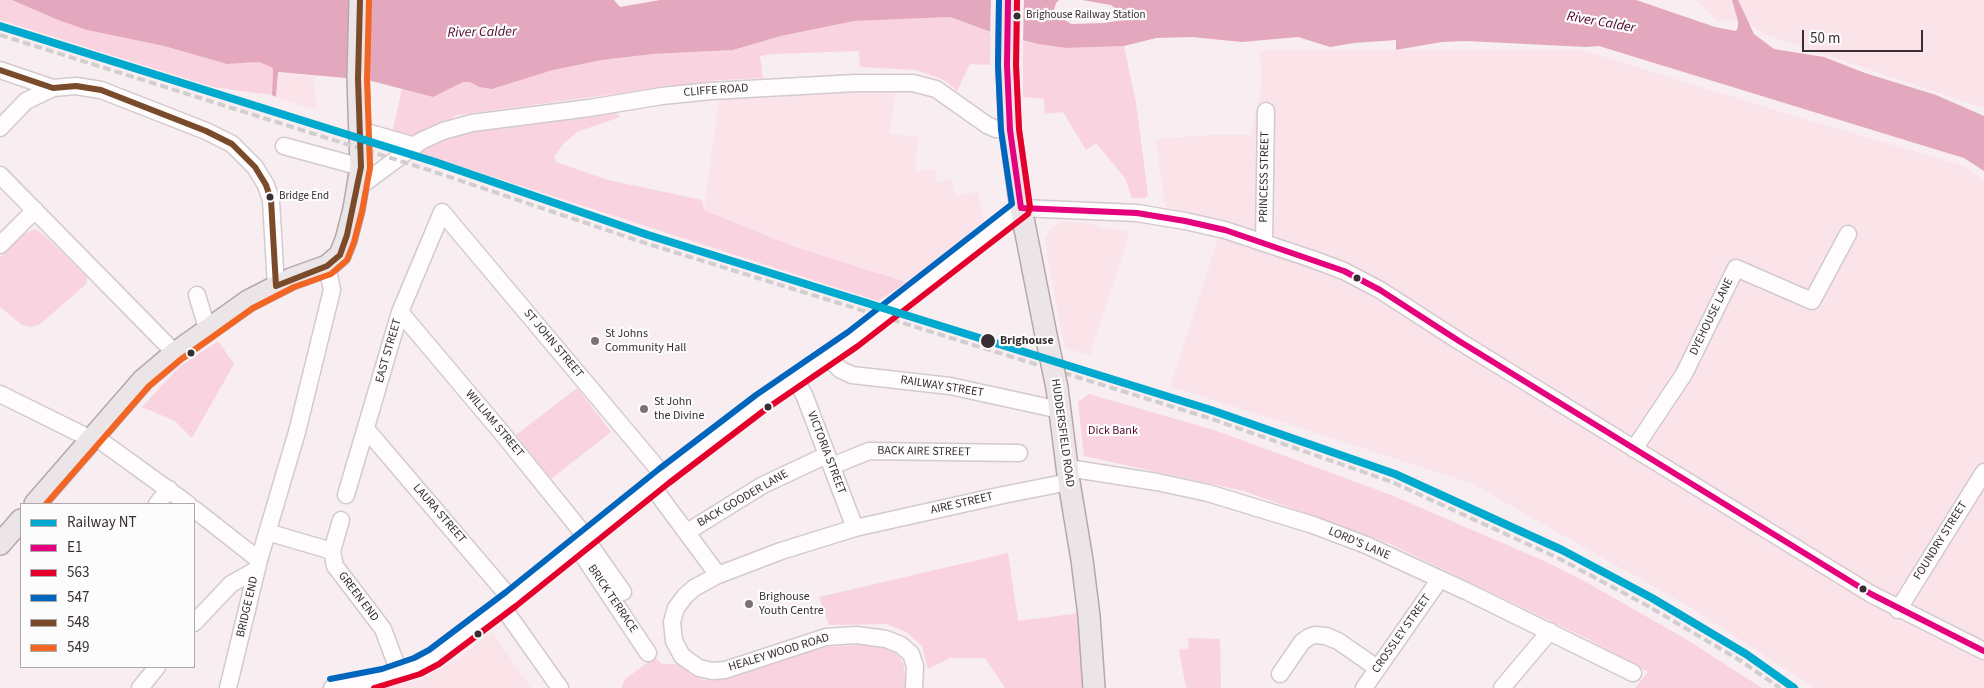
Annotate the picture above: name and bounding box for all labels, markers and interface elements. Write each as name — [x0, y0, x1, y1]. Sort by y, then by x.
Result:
place label: Brighouse Railway Station — [1026, 9, 1146, 23]
water label: River Calder — [1565, 9, 1637, 37]
marker: Brighouse Railway Station — [1012, 11, 1022, 21]
scale bar — [1804, 20, 1925, 52]
water label: River Calder — [447, 24, 517, 42]
text: 50 m — [1810, 28, 1840, 49]
street label: CLIFFE ROAD — [683, 82, 749, 100]
street label: PRINCESS STREET — [1257, 131, 1273, 223]
place label: Bridge End — [279, 190, 329, 204]
marker: Bridge End — [265, 192, 275, 202]
unlabelled marker — [1352, 273, 1362, 283]
street label: DYEHOUSE LANE — [1687, 276, 1737, 358]
street label: ST JOHN STREET — [520, 307, 586, 381]
street label: EAST STREET — [373, 317, 405, 385]
place label: St Johns Community Hall — [605, 327, 686, 355]
marker: Brighouse — [979, 332, 997, 350]
place label: Brighouse — [1000, 334, 1054, 348]
marker: St Johns Community Hall — [589, 335, 601, 347]
unlabelled marker — [186, 348, 196, 358]
street label: RAILWAY STREET — [899, 373, 985, 401]
street label: HUDDERSFIELD ROAD — [1047, 378, 1077, 488]
street label: WILLIAM STREET — [462, 387, 526, 461]
place label: St John the Divine — [654, 395, 704, 423]
unlabelled marker — [763, 402, 773, 412]
marker: St John the Divine — [638, 403, 650, 415]
street label: VICTORIA STREET — [804, 410, 848, 496]
park label: Dick Bank — [1088, 424, 1138, 438]
street label: BACK AIRE STREET — [877, 444, 971, 460]
street label: BACK GOODER LANE — [695, 467, 791, 531]
street label: LAURA STREET — [409, 481, 469, 547]
street label: AIRE STREET — [929, 490, 995, 518]
street label: FOUNDRY STREET — [1911, 499, 1971, 583]
legend — [20, 503, 195, 668]
text: Railway NT — [67, 512, 137, 533]
street label: LORD'S LANE — [1326, 525, 1392, 563]
text: E1 — [67, 537, 82, 558]
text: 563 — [67, 562, 89, 583]
street label: BRICK TERRACE — [584, 562, 640, 636]
street label: GREEN END — [335, 569, 381, 625]
street label: BRIDGE END — [234, 575, 262, 639]
unlabelled marker — [1858, 584, 1868, 594]
text: 547 — [67, 587, 89, 608]
place label: Brighouse Youth Centre — [759, 590, 824, 618]
street label: CROSSLEY STREET — [1369, 592, 1435, 676]
marker: Brighouse Youth Centre — [743, 598, 755, 610]
text: 548 — [67, 612, 89, 633]
unlabelled marker — [473, 629, 483, 639]
street label: HEALEY WOOD ROAD — [727, 631, 831, 675]
text: 549 — [67, 637, 89, 658]

